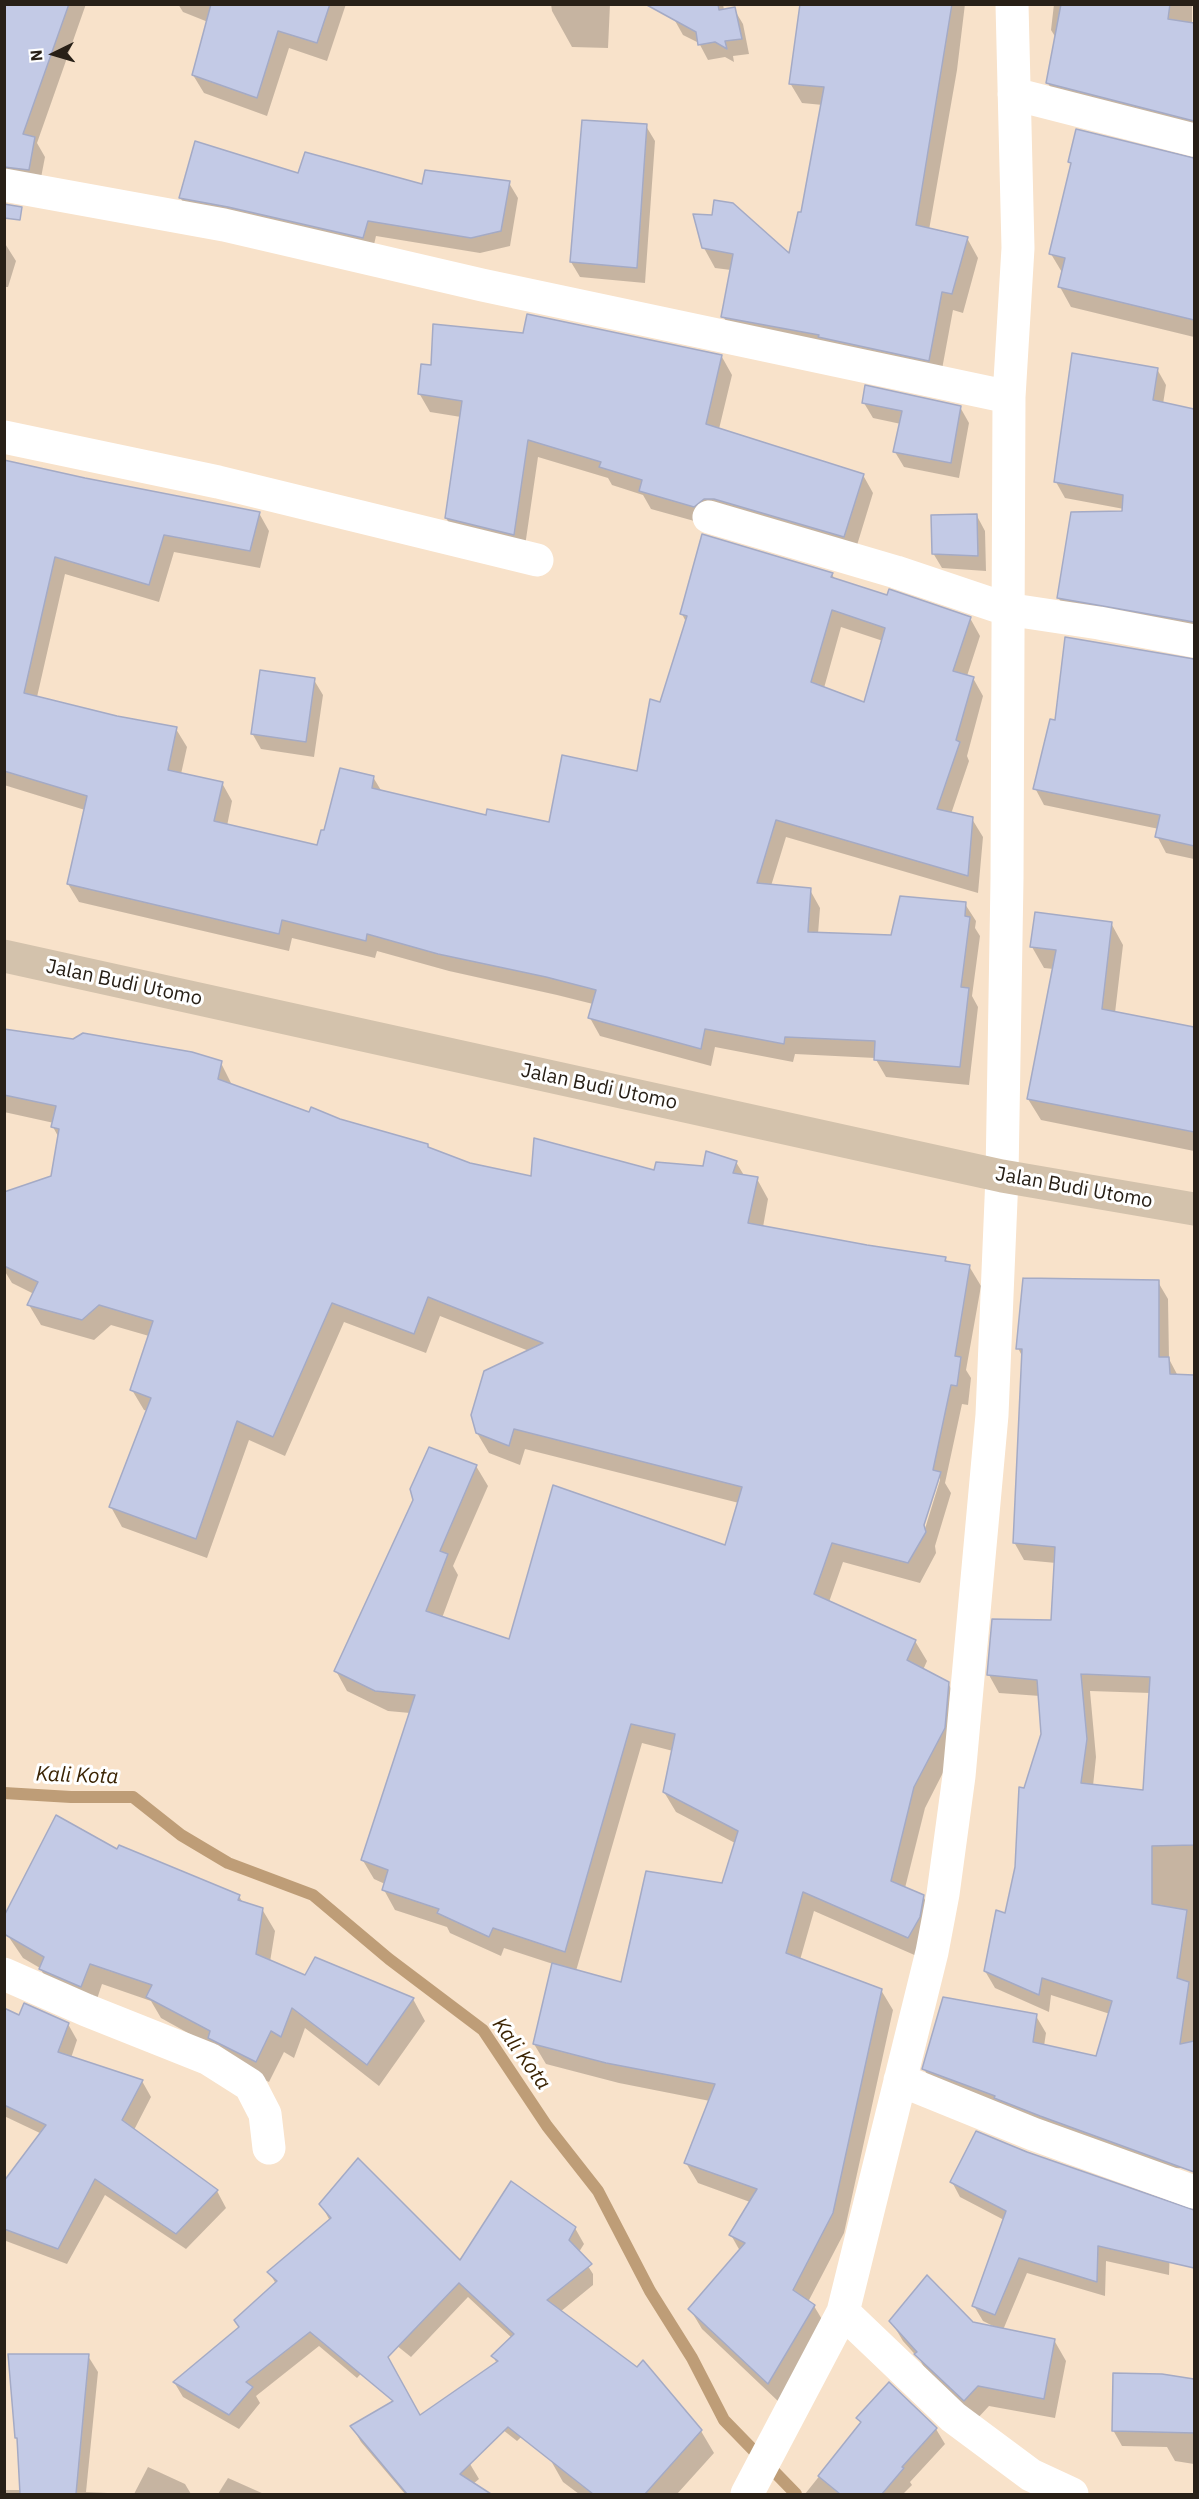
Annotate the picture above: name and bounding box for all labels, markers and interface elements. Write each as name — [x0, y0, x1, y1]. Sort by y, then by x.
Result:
north arrow — [24, 24, 84, 84]
text: N — [26, 49, 47, 62]
street label: Jalan Budi Utomo — [44, 955, 204, 1011]
street label: Jalan Budi Utomo — [519, 1059, 679, 1115]
street label: Jalan Budi Utomo — [994, 1162, 1154, 1214]
water label: Kali Kota — [35, 1762, 119, 1790]
water label: Kali Kota — [486, 2013, 556, 2095]

